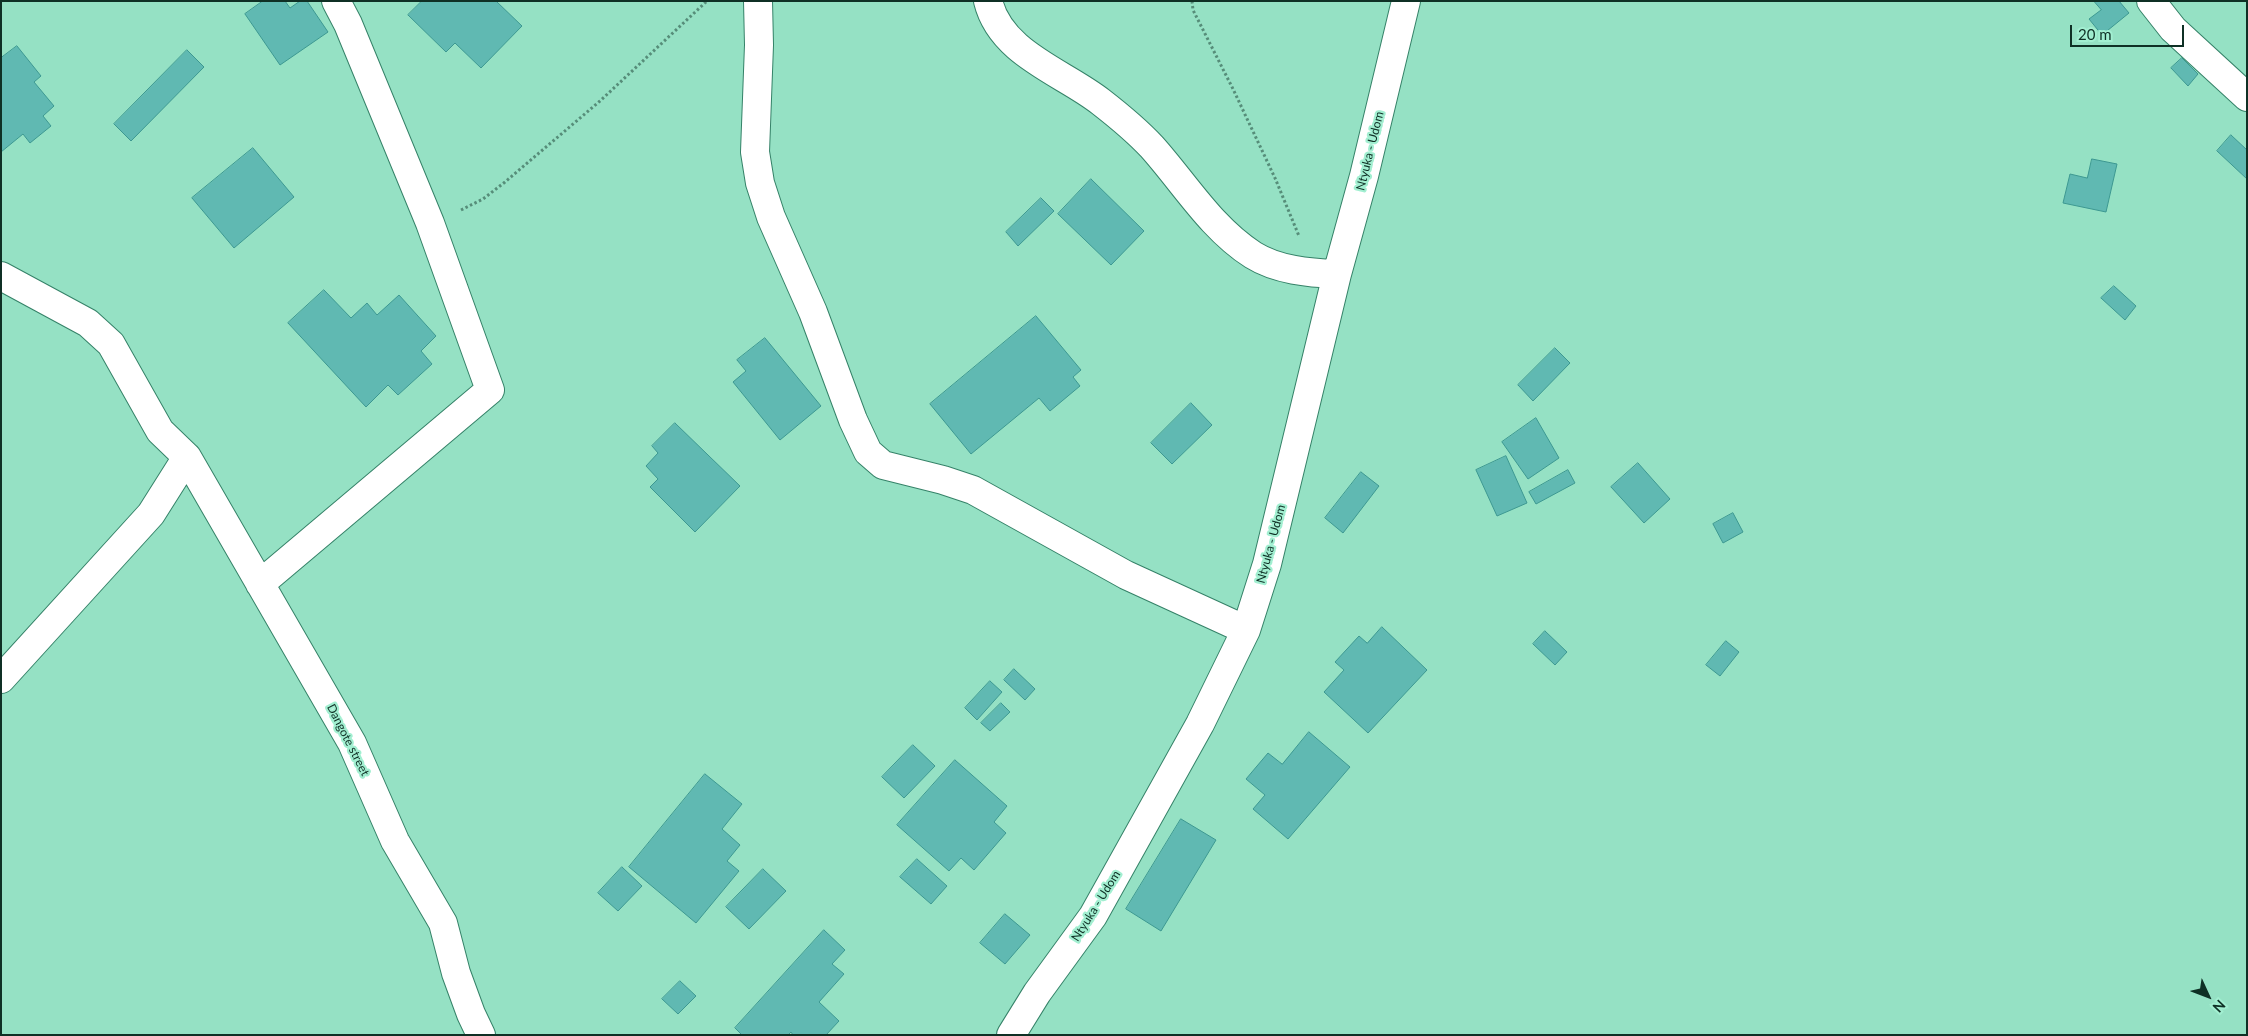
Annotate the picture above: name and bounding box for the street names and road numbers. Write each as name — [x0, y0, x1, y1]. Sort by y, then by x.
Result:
street label: Ntyuka - Udom — [1353, 110, 1387, 192]
street label: Ntyuka - Udom — [1254, 503, 1288, 585]
street label: Dangote street — [324, 702, 372, 778]
street label: Ntyuka - Udom — [1068, 868, 1124, 944]

